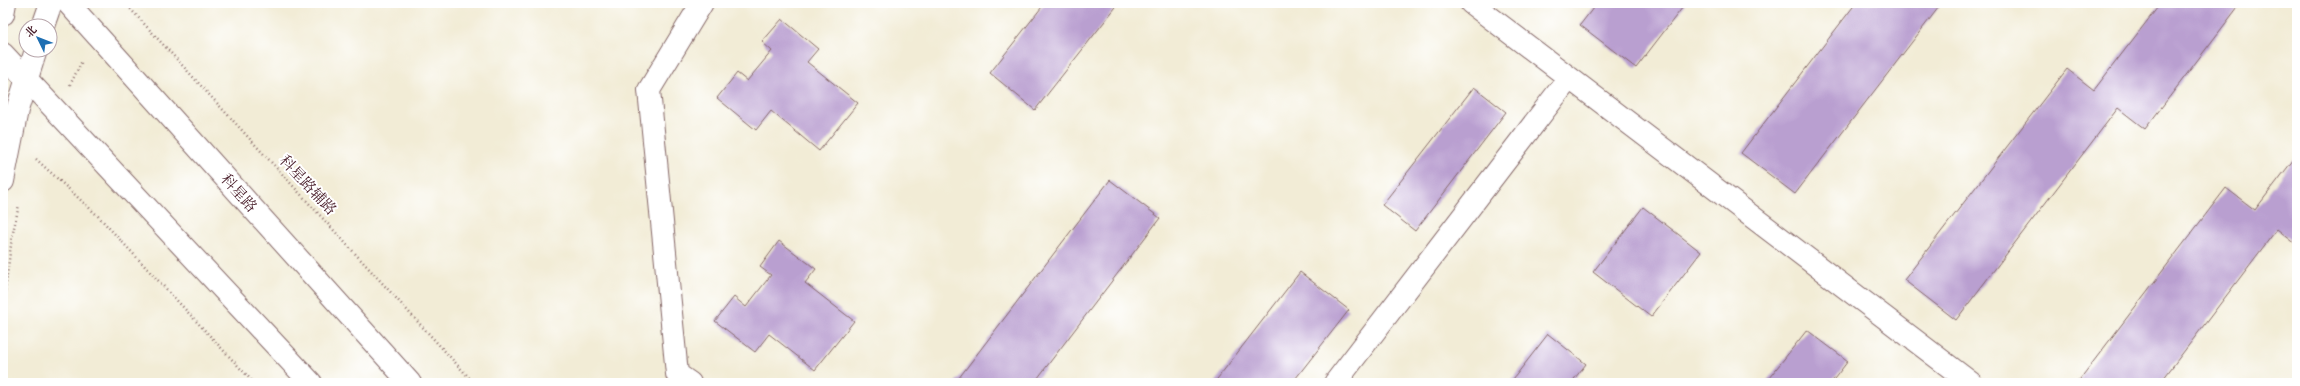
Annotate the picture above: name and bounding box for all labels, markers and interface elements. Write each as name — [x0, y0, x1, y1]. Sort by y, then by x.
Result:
north arrow — [18, 18, 58, 58]
text: 北 — [23, 23, 40, 40]
street label: 科星路辅路 — [276, 151, 340, 219]
street label: 科星路 — [217, 170, 261, 216]

